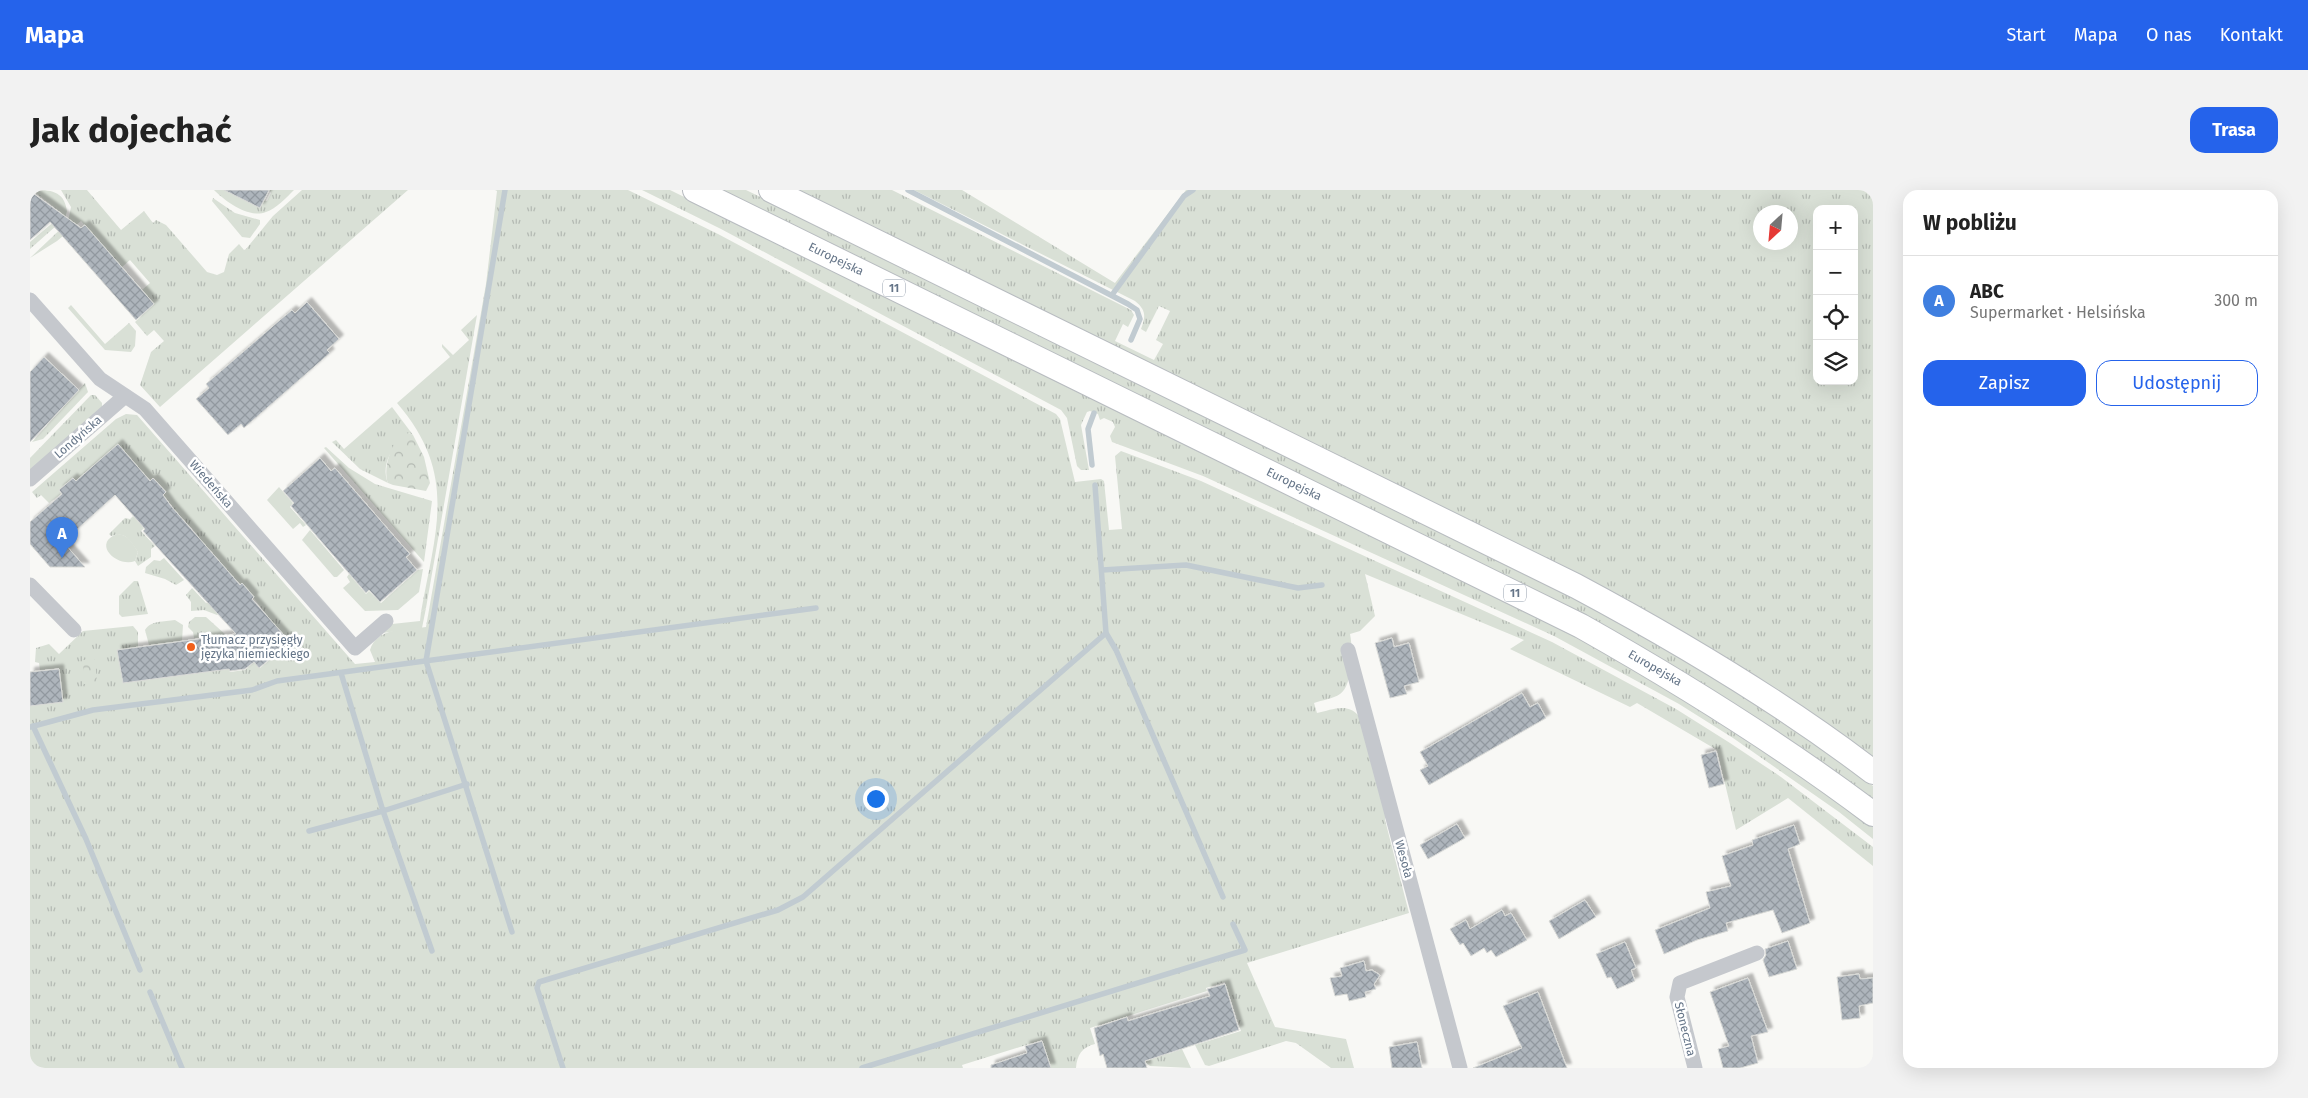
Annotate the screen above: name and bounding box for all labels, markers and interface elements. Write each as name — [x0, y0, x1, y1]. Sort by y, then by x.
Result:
text: Mapa — [25, 21, 84, 49]
text: Start — [2006, 24, 2046, 46]
text: Mapa — [2074, 24, 2118, 46]
text: O nas — [2146, 24, 2192, 46]
text: Kontakt — [2220, 24, 2283, 46]
button: Trasa — [2190, 107, 2278, 153]
text: Jak dojechać — [30, 109, 231, 151]
north arrow — [1753, 205, 1798, 250]
map controls — [1813, 205, 1858, 385]
button: + — [1813, 205, 1858, 250]
text: W pobliżu — [1923, 210, 2017, 236]
street label: Europejska — [806, 240, 866, 278]
button: − — [1813, 250, 1858, 295]
road number: 11 — [883, 280, 905, 296]
text: ABC — [1970, 280, 2004, 303]
text: A — [1934, 291, 1944, 310]
text: 300 m — [2214, 291, 2258, 310]
button: locate — [1813, 295, 1858, 340]
text: Supermarket · Helsińska — [1970, 303, 2146, 322]
button: layers — [1813, 340, 1858, 385]
button: Zapisz — [1923, 360, 2086, 406]
button: Udostępnij — [2096, 360, 2258, 406]
street label: Londyńska — [52, 413, 104, 461]
street label: Wiedeńska — [186, 457, 236, 511]
street label: Europejska — [1264, 465, 1324, 503]
pin: A — [46, 517, 78, 558]
road number: 11 — [1504, 584, 1526, 602]
place label: Tłumacz przysięgły języka niemieckiego — [200, 633, 310, 661]
marker: Tłumacz przysięgły języka niemieckiego — [185, 641, 197, 653]
street label: Europejska — [1626, 647, 1684, 689]
your location — [863, 786, 889, 812]
street label: Wesoła — [1392, 838, 1416, 880]
street label: Słoneczna — [1672, 1000, 1698, 1058]

